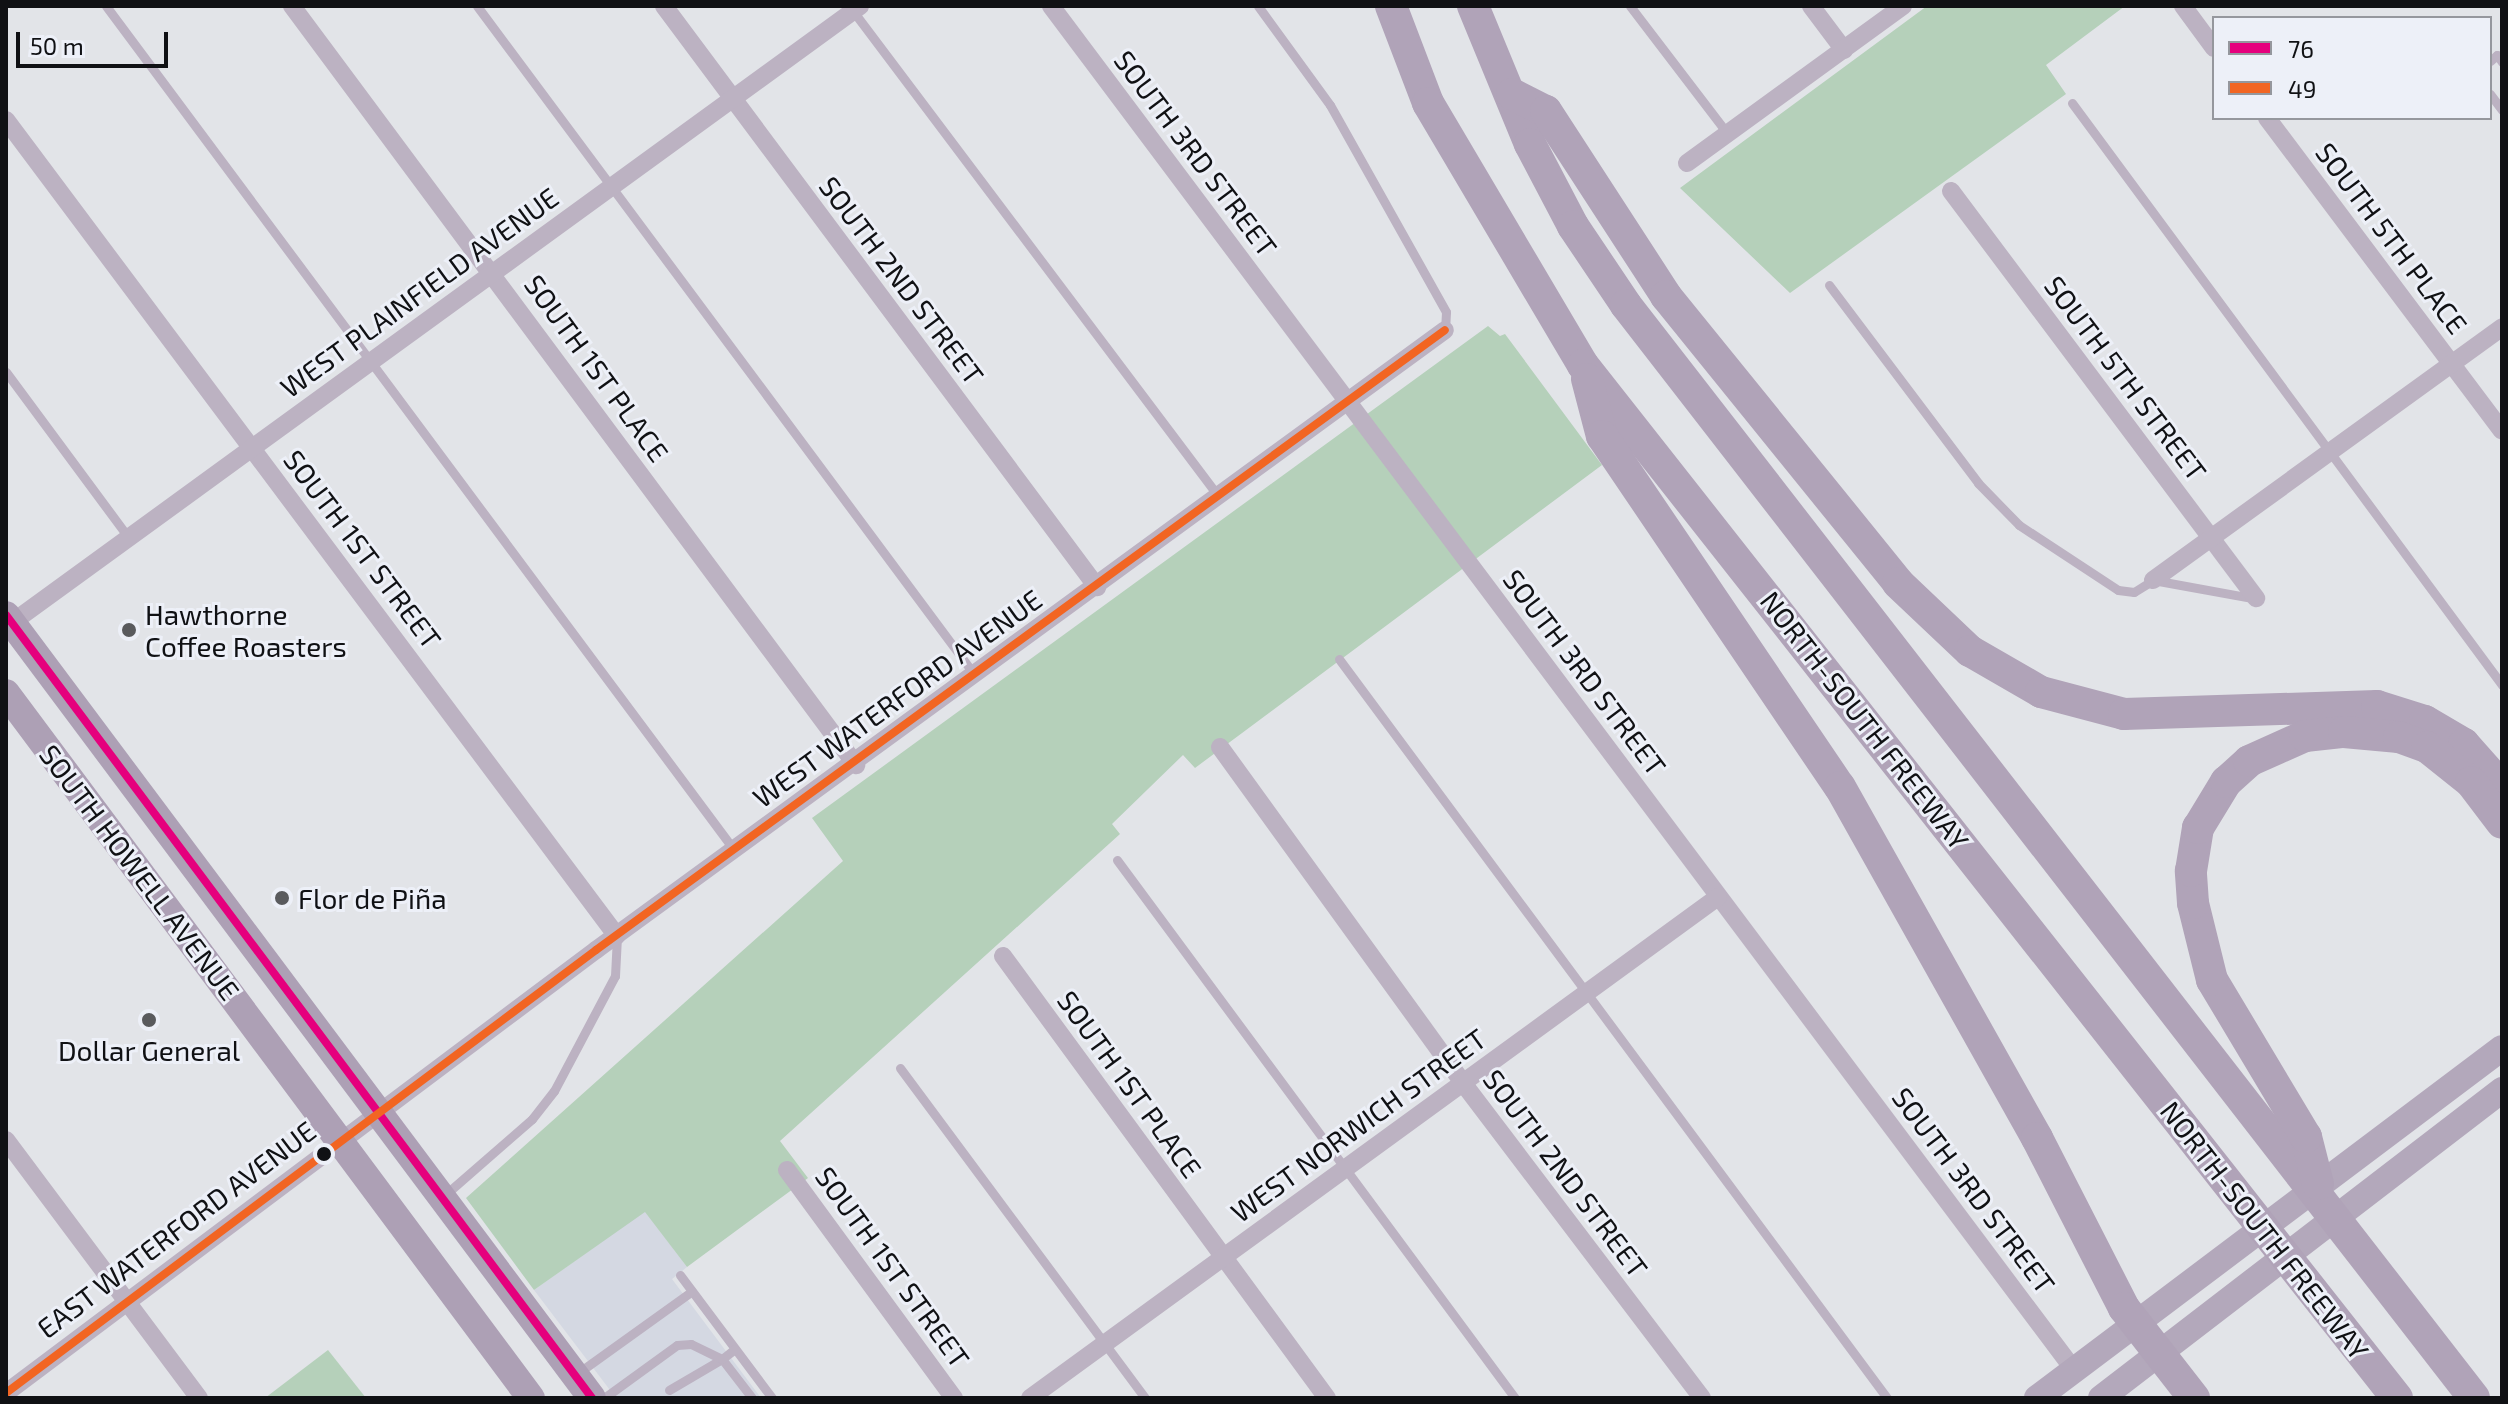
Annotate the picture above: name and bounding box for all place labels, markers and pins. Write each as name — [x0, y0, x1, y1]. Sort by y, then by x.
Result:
place label: Hawthorne Coffee Roasters — [145, 597, 347, 663]
marker: Hawthorne Coffee Roasters — [120, 621, 138, 639]
place label: Flor de Piña — [298, 881, 447, 915]
marker: Flor de Piña — [273, 889, 291, 907]
marker: Dollar General — [140, 1011, 158, 1029]
place label: Dollar General — [58, 1033, 240, 1067]
unlabelled marker — [316, 1146, 332, 1162]

